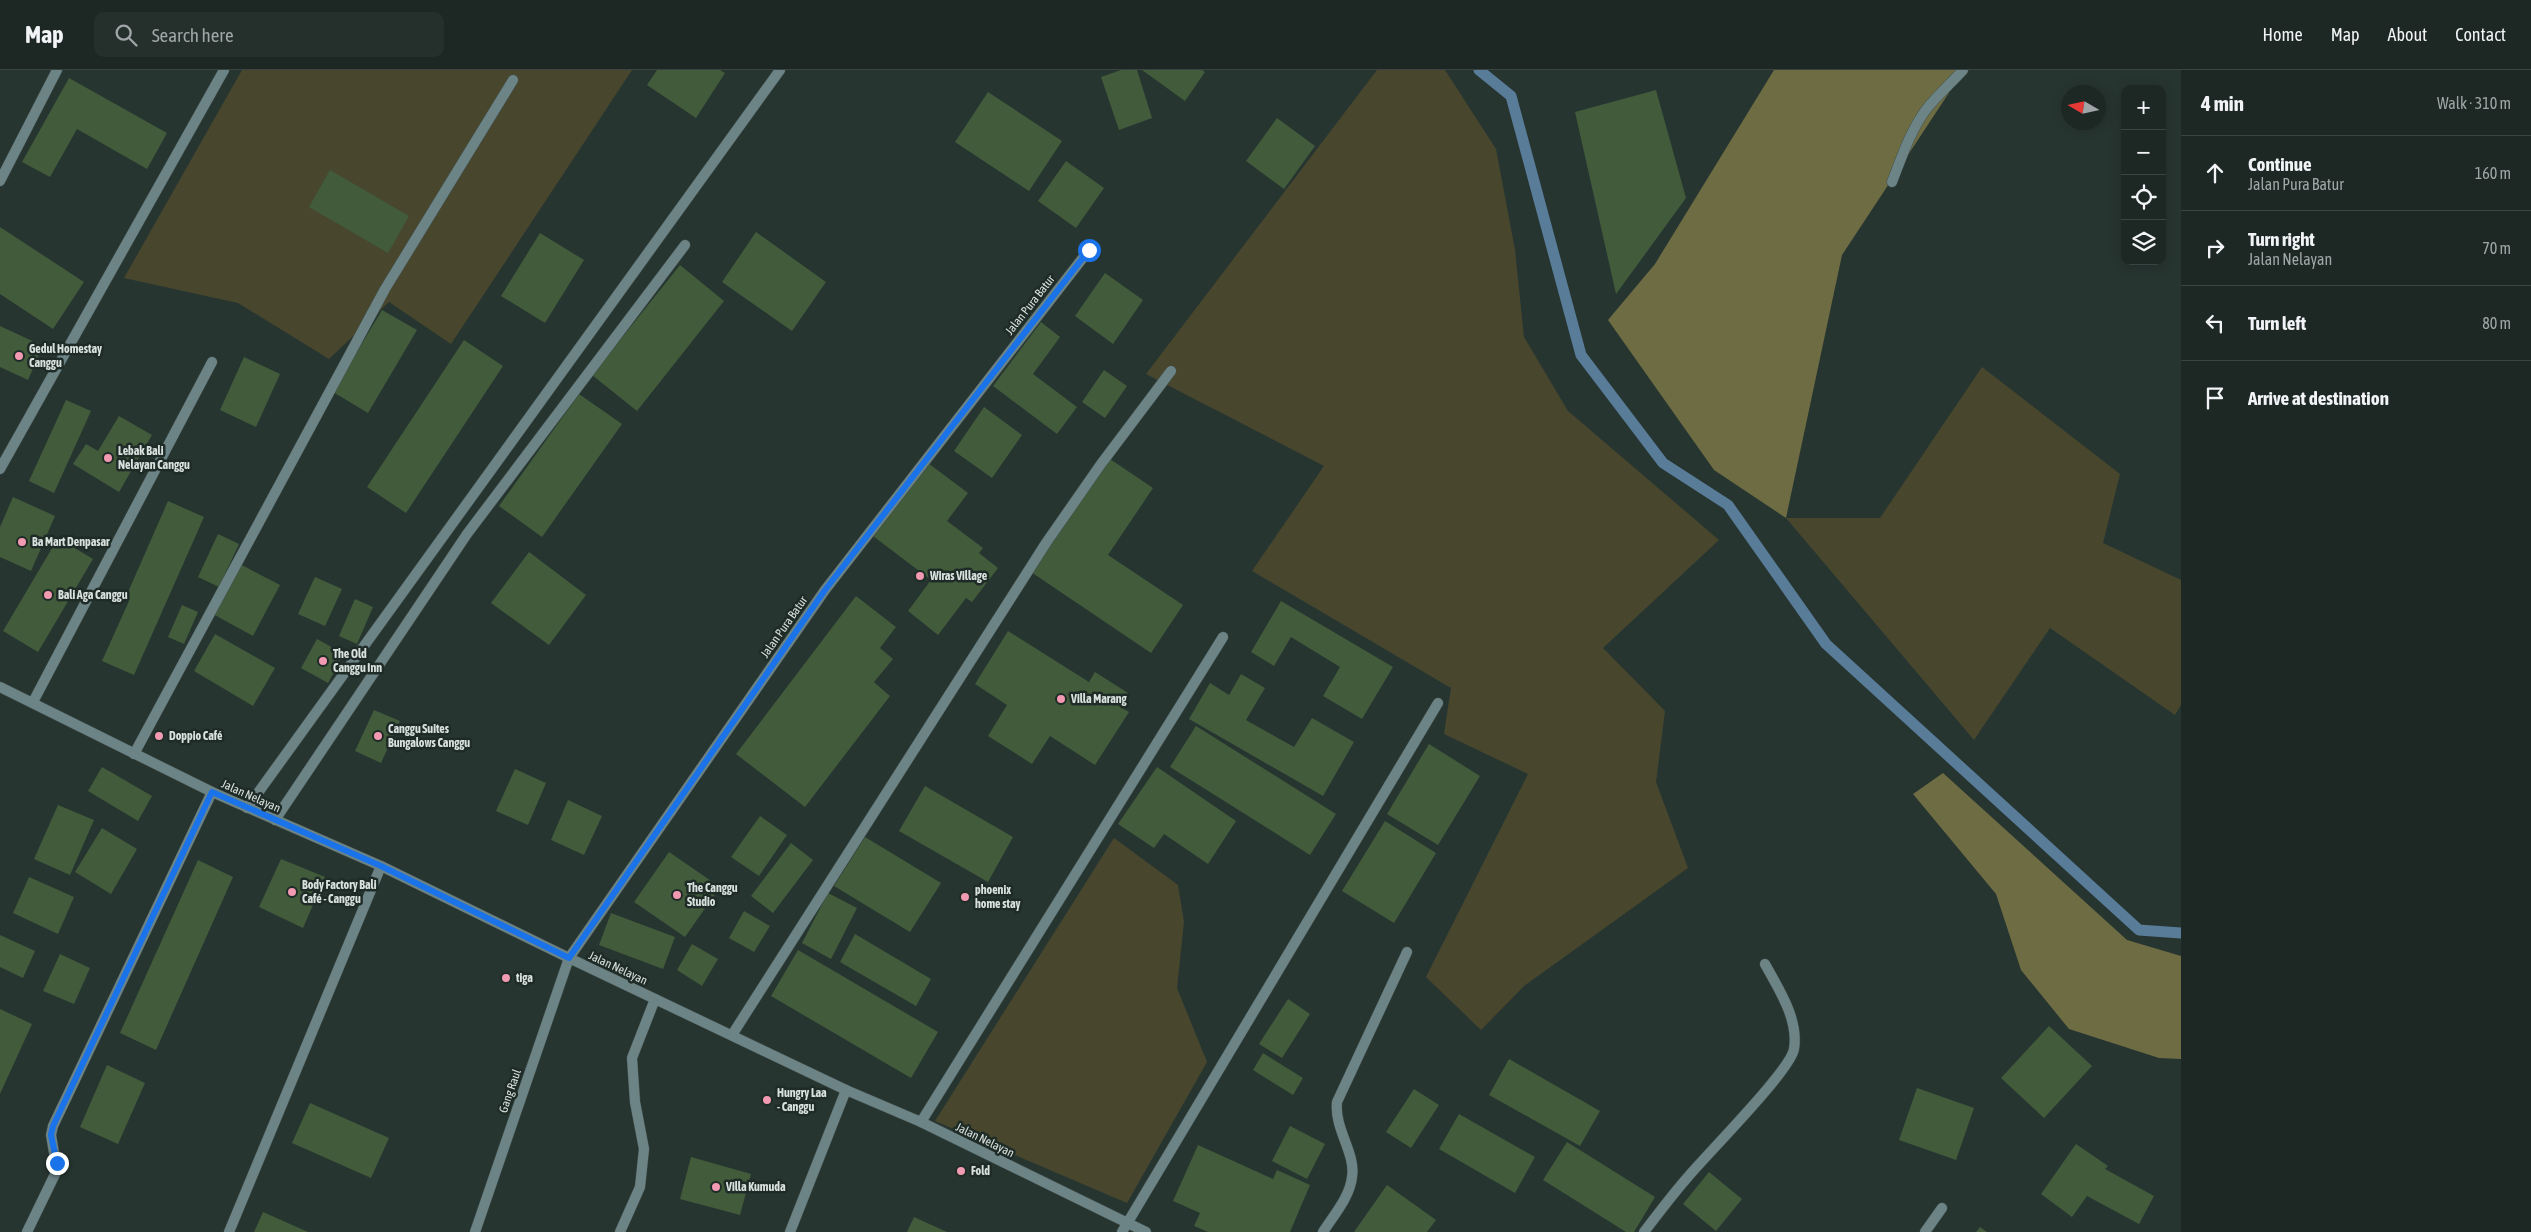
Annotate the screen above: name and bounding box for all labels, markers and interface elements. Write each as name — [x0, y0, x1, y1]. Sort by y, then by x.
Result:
search box — [94, 12, 444, 57]
text: Map — [25, 21, 64, 48]
icon: search — [112, 21, 140, 49]
text: Search here — [152, 24, 234, 46]
text: Home — [2263, 24, 2303, 45]
text: Map — [2331, 24, 2360, 45]
text: About — [2388, 24, 2427, 45]
text: Contact — [2455, 24, 2506, 45]
north arrow — [2061, 85, 2106, 130]
map controls — [2121, 85, 2166, 265]
button: + — [2121, 85, 2166, 130]
text: 4 min — [2201, 91, 2244, 115]
text: Walk · 310 m — [2437, 94, 2511, 112]
button: − — [2121, 130, 2166, 175]
text: Continue — [2248, 153, 2312, 175]
icon: ahead — [2201, 159, 2229, 187]
text: 160 m — [2475, 164, 2511, 182]
button: locate — [2121, 175, 2166, 220]
text: Jalan Pura Batur — [2248, 175, 2344, 193]
button: layers — [2121, 220, 2166, 265]
text: Turn right — [2248, 228, 2315, 250]
icon: right — [2201, 234, 2229, 262]
route start — [1078, 239, 1101, 262]
text: 70 m — [2482, 239, 2511, 257]
text: Jalan Nelayan — [2248, 250, 2332, 268]
street label: Jalan Pura Batur — [1002, 272, 1058, 338]
icon: left — [2201, 309, 2229, 337]
text: Turn left — [2248, 312, 2306, 334]
text: 80 m — [2482, 314, 2511, 332]
place label: Gedul Homestay Canggu — [29, 342, 102, 370]
marker: Gedul Homestay Canggu — [13, 350, 25, 362]
icon: arrive — [2201, 384, 2229, 412]
text: Arrive at destination — [2248, 387, 2389, 409]
place label: Lebak Bali Nelayan Canggu — [118, 444, 190, 472]
marker: Lebak Bali Nelayan Canggu — [102, 452, 114, 464]
place label: Ba Mart Denpasar — [32, 535, 110, 549]
marker: Ba Mart Denpasar — [16, 536, 28, 548]
place label: Wiras Village — [929, 569, 988, 583]
marker: Wiras Village — [914, 570, 926, 582]
place label: Bali Aga Canggu — [58, 588, 128, 602]
marker: Bali Aga Canggu — [42, 589, 54, 601]
street label: Jalan Pura Batur — [758, 593, 811, 660]
place label: The Old Canggu Inn — [333, 647, 382, 675]
marker: The Old Canggu Inn — [317, 655, 329, 667]
place label: Villa Marang — [1070, 692, 1128, 706]
marker: Villa Marang — [1055, 693, 1067, 705]
place label: Canggu Suites Bungalows Canggu — [388, 722, 470, 750]
place label: Doppio Café — [169, 729, 223, 743]
marker: Doppio Café — [153, 730, 165, 742]
marker: Canggu Suites Bungalows Canggu — [372, 730, 384, 742]
street label: Jalan Nelayan — [219, 777, 283, 815]
place label: Body Factory Bali Café - Canggu — [302, 878, 377, 906]
place label: The Canggu Studio — [687, 881, 738, 909]
place label: phoenix home stay — [975, 883, 1020, 911]
marker: Body Factory Bali Café - Canggu — [286, 886, 298, 898]
marker: The Canggu Studio — [671, 889, 683, 901]
marker: phoenix home stay — [959, 891, 971, 903]
street label: Jalan Nelayan — [586, 948, 650, 988]
place label: tiga — [515, 971, 533, 985]
marker: tiga — [500, 972, 512, 984]
street label: Gang Raul — [496, 1067, 524, 1115]
place label: Hungry Laa - Canggu — [777, 1086, 827, 1114]
marker: Hungry Laa - Canggu — [761, 1094, 773, 1106]
street label: Jalan Nelayan — [954, 1120, 1016, 1160]
route end — [46, 1152, 69, 1175]
place label: Fold — [971, 1164, 990, 1178]
marker: Fold — [955, 1165, 967, 1177]
place label: Villa Kumuda — [725, 1180, 786, 1194]
marker: Villa Kumuda — [710, 1181, 722, 1193]

